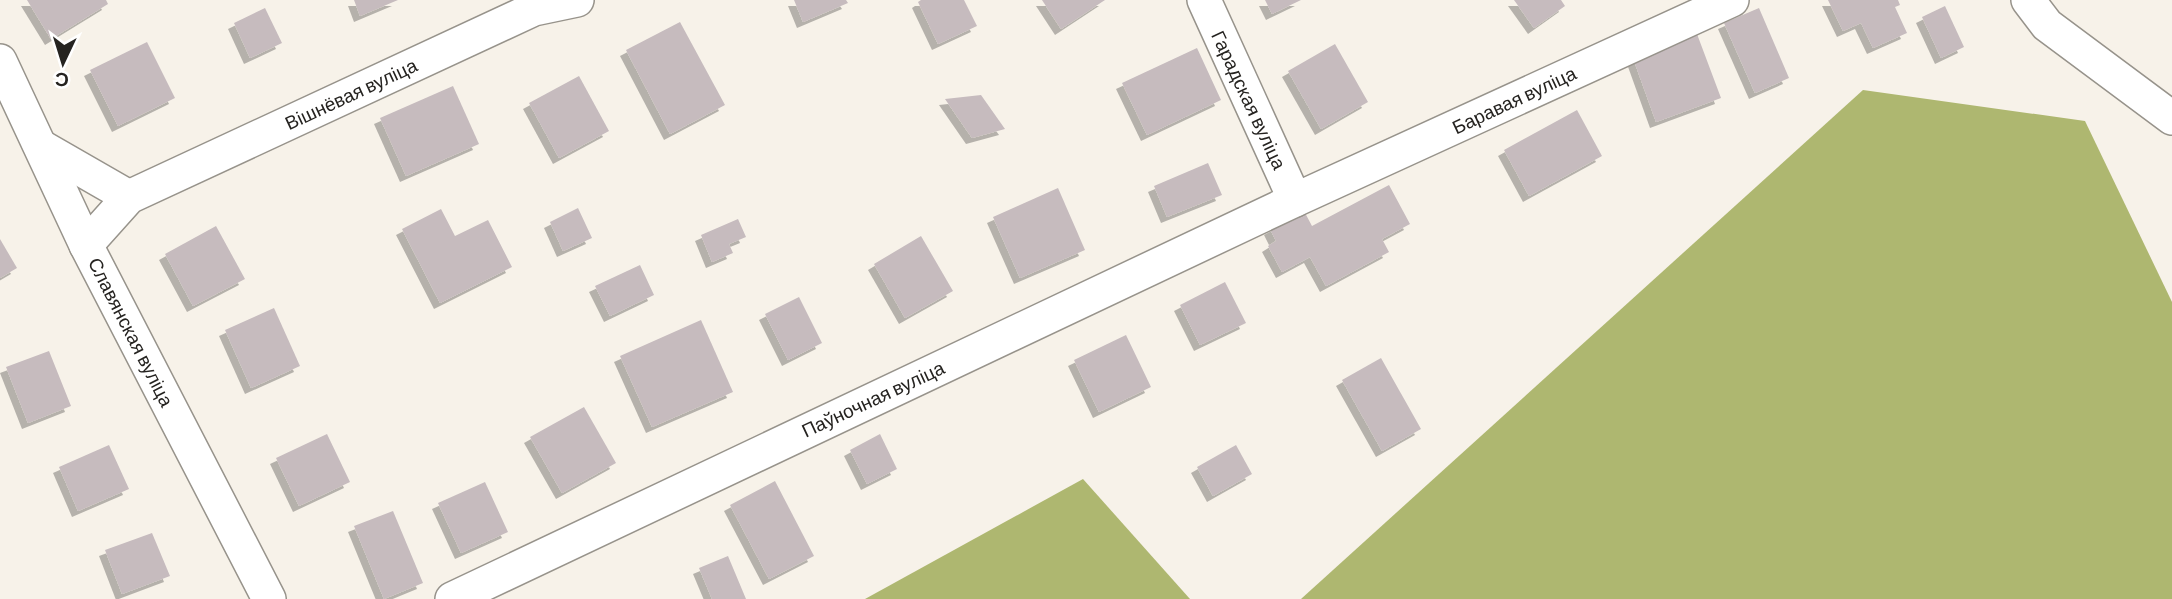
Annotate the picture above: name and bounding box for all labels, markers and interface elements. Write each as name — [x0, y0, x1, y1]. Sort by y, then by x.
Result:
street label: Гарадская вуліца — [1207, 27, 1292, 173]
north arrow — [28, 28, 98, 98]
street label: Вішнёвая вуліца — [281, 53, 421, 134]
street label: Баравая вуліца — [1448, 61, 1580, 138]
text: С — [54, 68, 69, 92]
street label: Славянская вуліца — [84, 253, 179, 411]
street label: Паўночная вуліца — [798, 355, 948, 442]

